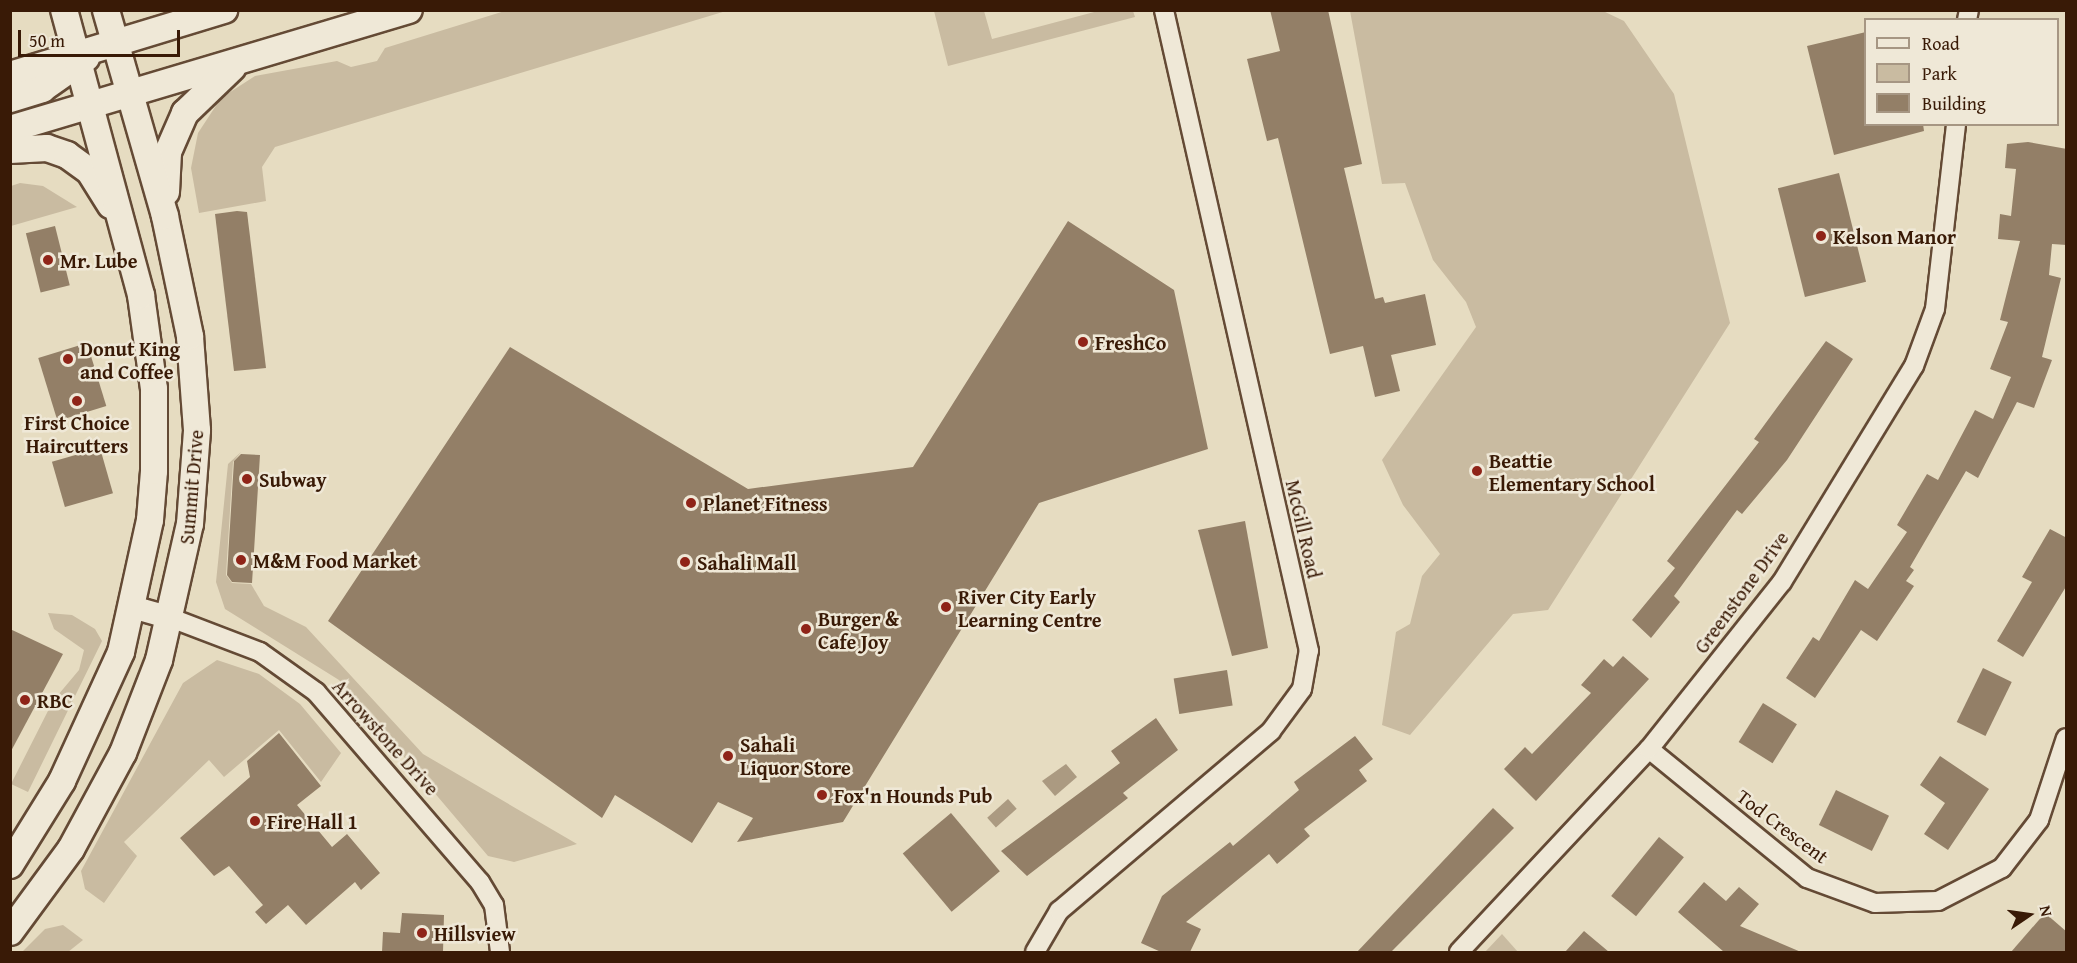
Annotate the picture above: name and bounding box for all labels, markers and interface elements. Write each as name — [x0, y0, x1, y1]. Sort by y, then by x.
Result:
scale bar — [21, 18, 183, 56]
legend — [1864, 18, 2059, 126]
text: 50 m — [29, 27, 65, 54]
text: Road — [1922, 30, 1960, 57]
text: Park — [1922, 60, 1957, 87]
text: Building — [1922, 90, 1986, 117]
place label: Kelson Manor — [1833, 224, 1956, 248]
marker: Kelson Manor — [1814, 229, 1828, 243]
place label: Mr. Lube — [60, 248, 138, 272]
marker: Mr. Lube — [41, 253, 55, 267]
place label: FreshCo — [1095, 330, 1166, 354]
marker: FreshCo — [1076, 335, 1090, 349]
place label: Donut King and Coffee — [80, 336, 180, 383]
marker: Donut King and Coffee — [61, 352, 75, 366]
marker: First Choice Haircutters — [70, 394, 84, 408]
place label: First Choice Haircutters — [24, 410, 130, 457]
street label: Summit Drive — [174, 429, 208, 545]
place label: Beattie Elementary School — [1489, 448, 1655, 495]
marker: Beattie Elementary School — [1470, 464, 1484, 478]
place label: Subway — [259, 467, 327, 491]
marker: Subway — [240, 472, 254, 486]
street label: McGill Road — [1281, 478, 1327, 580]
place label: Planet Fitness — [703, 491, 828, 515]
marker: Planet Fitness — [684, 496, 698, 510]
street label: Greenstone Drive — [1689, 526, 1793, 658]
place label: M&M Food Market — [253, 548, 418, 572]
place label: Sahali Mall — [697, 550, 796, 574]
marker: M&M Food Market — [234, 553, 248, 567]
marker: Sahali Mall — [678, 555, 692, 569]
place label: River City Early Learning Centre — [958, 584, 1102, 631]
marker: River City Early Learning Centre — [939, 600, 953, 614]
place label: Burger & Cafe Joy — [818, 606, 899, 653]
marker: Burger & Cafe Joy — [799, 622, 813, 636]
street label: Arrowstone Drive — [328, 674, 444, 800]
place label: RBC — [37, 688, 73, 712]
marker: RBC — [18, 693, 32, 707]
place label: Sahali Liquor Store — [740, 732, 851, 779]
marker: Sahali Liquor Store — [721, 749, 735, 763]
place label: Fox'n Hounds Pub — [834, 783, 992, 807]
street label: Tod Crescent — [1732, 784, 1834, 868]
marker: Fox'n Hounds Pub — [815, 788, 829, 802]
place label: Fire Hall 1 — [267, 809, 358, 833]
marker: Fire Hall 1 — [248, 814, 262, 828]
north arrow — [1999, 885, 2059, 945]
text: N — [2034, 903, 2059, 919]
place label: Hillsview — [434, 921, 516, 945]
marker: Hillsview — [415, 926, 429, 940]

